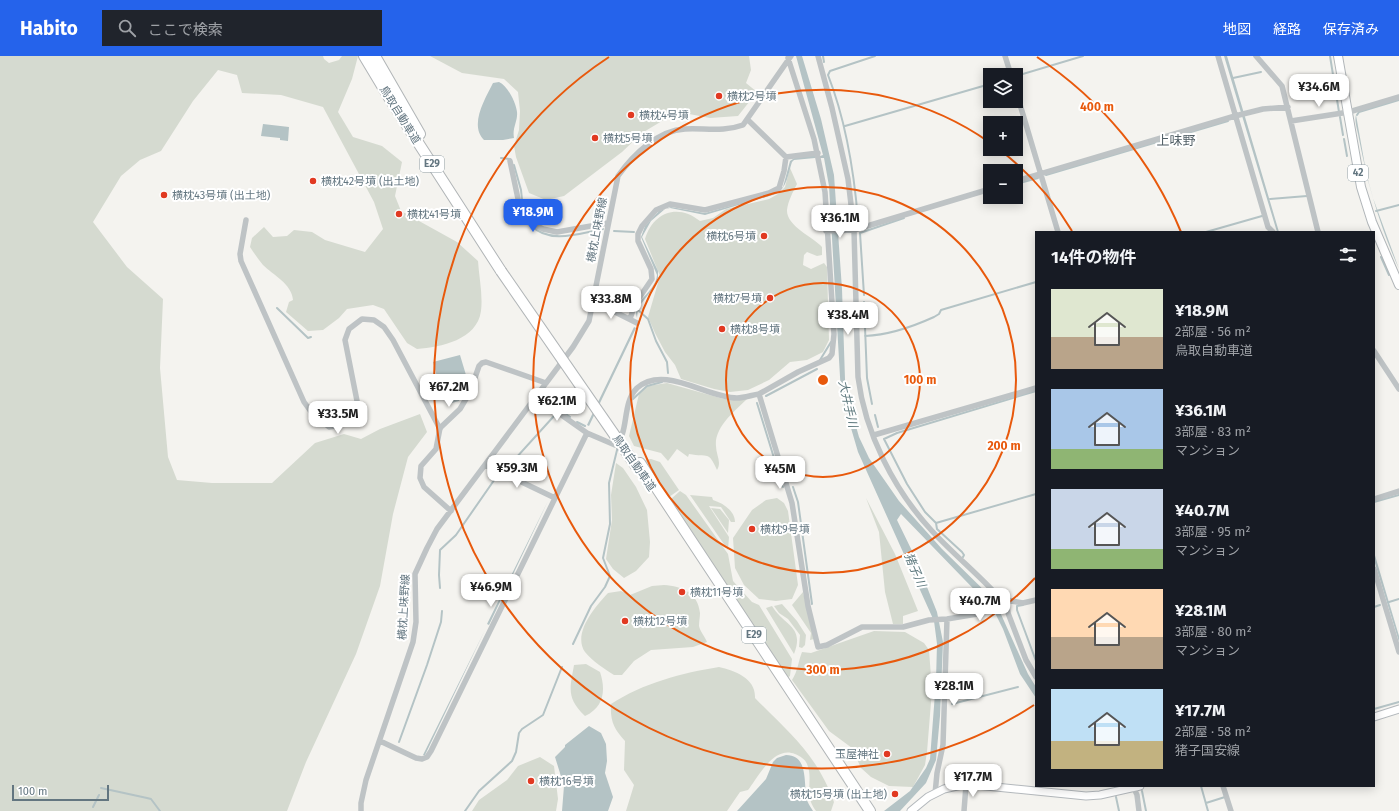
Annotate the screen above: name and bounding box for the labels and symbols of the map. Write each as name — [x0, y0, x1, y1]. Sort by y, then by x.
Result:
pin: ¥34.6M — [1286, 74, 1352, 108]
street label: 鳥取自動車道 — [377, 84, 423, 146]
place label: 横枕2号墳 — [727, 90, 776, 103]
marker: 横枕2号墳 — [714, 91, 724, 101]
text: 400 m — [1080, 100, 1114, 114]
place label: 横枕4号墳 — [639, 109, 689, 122]
marker: 横枕4号墳 — [626, 110, 636, 120]
place label: 横枕5号墳 — [603, 132, 653, 145]
marker: 横枕5号墳 — [590, 133, 600, 143]
district label: 上味野 — [1156, 133, 1196, 148]
road number: E29 — [420, 156, 444, 172]
road number: 42 — [1348, 165, 1368, 181]
place label: 横枕42号墳 (出土地) — [321, 175, 420, 188]
marker: 横枕42号墳 (出土地) — [308, 176, 318, 186]
place label: 横枕43号墳 (出土地) — [172, 189, 271, 202]
marker: 横枕43号墳 (出土地) — [159, 190, 169, 200]
street label: 横枕上味野線 — [584, 196, 610, 264]
pin: ¥18.9M — [500, 199, 566, 233]
pin: ¥36.1M — [807, 205, 873, 239]
place label: 横枕41号墳 — [407, 208, 461, 221]
marker: 横枕41号墳 — [394, 209, 404, 219]
place label: 横枕6号墳 — [706, 230, 756, 243]
marker: 横枕6号墳 — [759, 231, 769, 241]
pin: ¥33.8M — [578, 286, 644, 320]
place label: 横枕7号墳 — [713, 292, 762, 305]
marker: 横枕7号墳 — [765, 293, 775, 303]
pin: ¥38.4M — [815, 302, 881, 336]
place label: 横枕8号墳 — [730, 323, 780, 336]
marker: 横枕8号墳 — [717, 324, 727, 334]
centre of rings — [816, 373, 830, 387]
text: 100 m — [904, 373, 936, 387]
pin: ¥67.2M — [416, 374, 482, 408]
water label: 大井手川 — [836, 379, 861, 431]
pin: ¥62.1M — [524, 388, 590, 422]
pin: ¥33.5M — [305, 401, 371, 435]
street label: 鳥取自動車道 — [610, 432, 658, 494]
text: 200 m — [987, 439, 1021, 453]
pin: ¥59.3M — [484, 455, 550, 489]
pin: ¥45M — [756, 456, 804, 490]
place label: 横枕9号墳 — [760, 523, 810, 536]
marker: 横枕9号墳 — [747, 524, 757, 534]
water label: 猪子川 — [902, 551, 929, 591]
street label: 横枕上味野線 — [396, 574, 412, 640]
pin: ¥46.9M — [458, 574, 524, 608]
place label: 横枕11号墳 — [690, 586, 743, 599]
marker: 横枕11号墳 — [677, 587, 687, 597]
pin: ¥40.7M — [947, 588, 1013, 622]
place label: 横枕12号墳 — [633, 615, 687, 628]
marker: 横枕12号墳 — [620, 616, 630, 626]
road number: E29 — [742, 627, 766, 643]
text: 300 m — [805, 663, 840, 677]
pin: ¥28.1M — [921, 673, 987, 707]
place label: 玉屋神社 — [835, 748, 879, 761]
marker: 玉屋神社 — [882, 749, 892, 759]
pin: ¥17.7M — [940, 764, 1006, 798]
place label: 横枕16号墳 — [539, 775, 594, 788]
marker: 横枕16号墳 — [526, 776, 536, 786]
scale bar — [12, 783, 109, 802]
place label: 横枕15号墳 (出土地) — [790, 788, 887, 801]
marker: 横枕15号墳 (出土地) — [890, 789, 900, 799]

